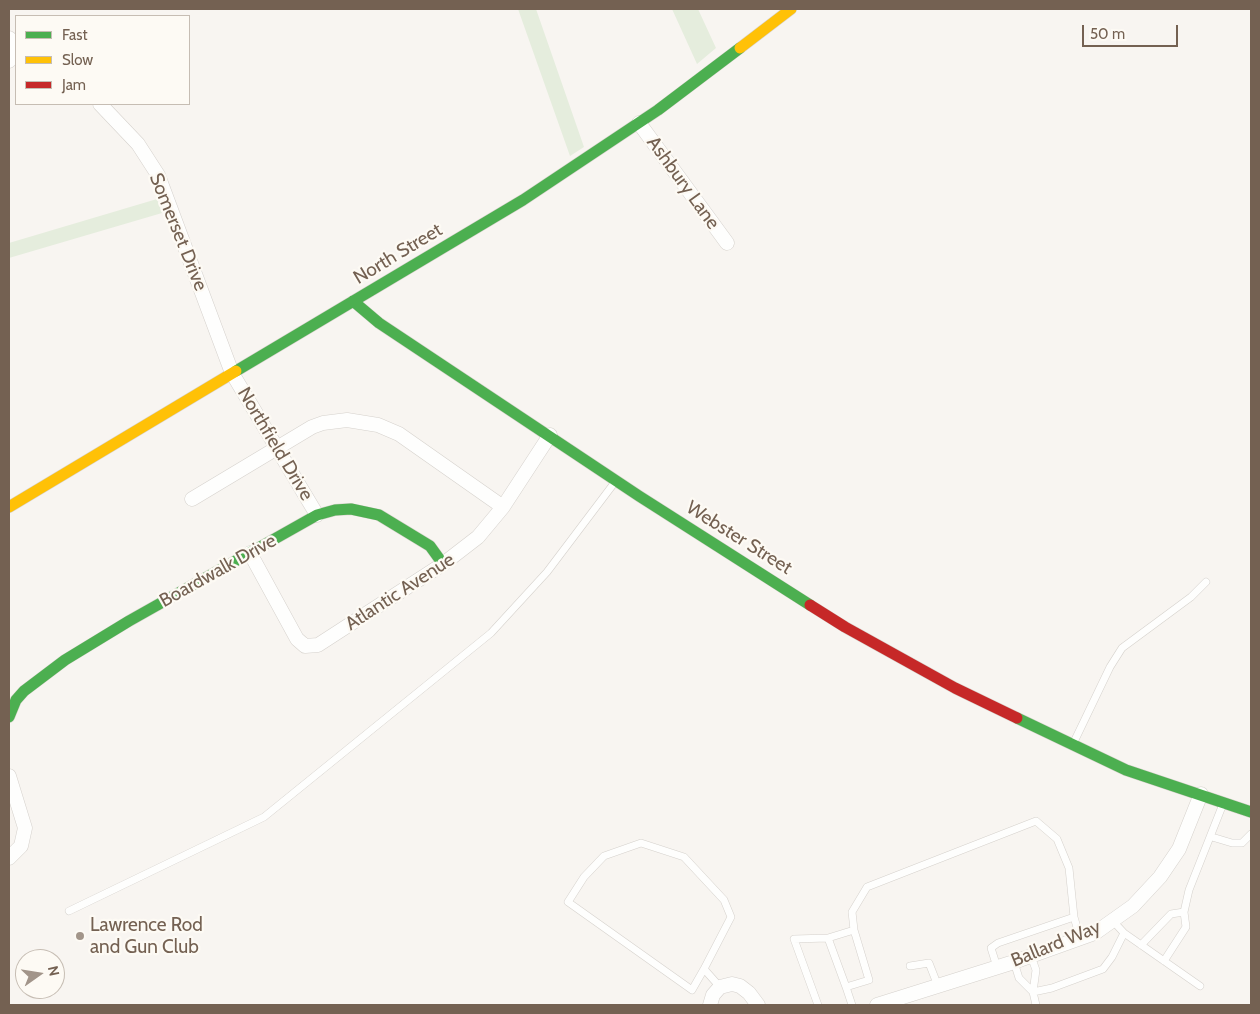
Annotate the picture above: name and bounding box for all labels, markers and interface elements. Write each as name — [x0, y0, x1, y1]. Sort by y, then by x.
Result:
legend — [15, 15, 190, 105]
scale bar — [1085, 15, 1181, 47]
text: 50 m — [1090, 25, 1125, 43]
text: Fast — [62, 26, 87, 44]
text: Slow — [62, 51, 93, 69]
text: Jam — [62, 76, 86, 94]
street label: Ashbury Lane — [642, 132, 724, 234]
street label: Somerset Drive — [144, 170, 212, 294]
street label: North Street — [350, 219, 446, 289]
street label: Northfield Drive — [232, 383, 318, 505]
street label: Webster Street — [682, 496, 796, 580]
street label: Boardwalk Drive — [156, 530, 280, 612]
street label: Atlantic Avenue — [341, 548, 459, 636]
place label: Lawrence Rod and Gun Club — [90, 914, 203, 958]
street label: Ballard Way — [1008, 916, 1104, 972]
marker: Lawrence Rod and Gun Club — [74, 930, 86, 942]
north arrow — [15, 949, 65, 999]
text: N — [44, 964, 64, 978]

